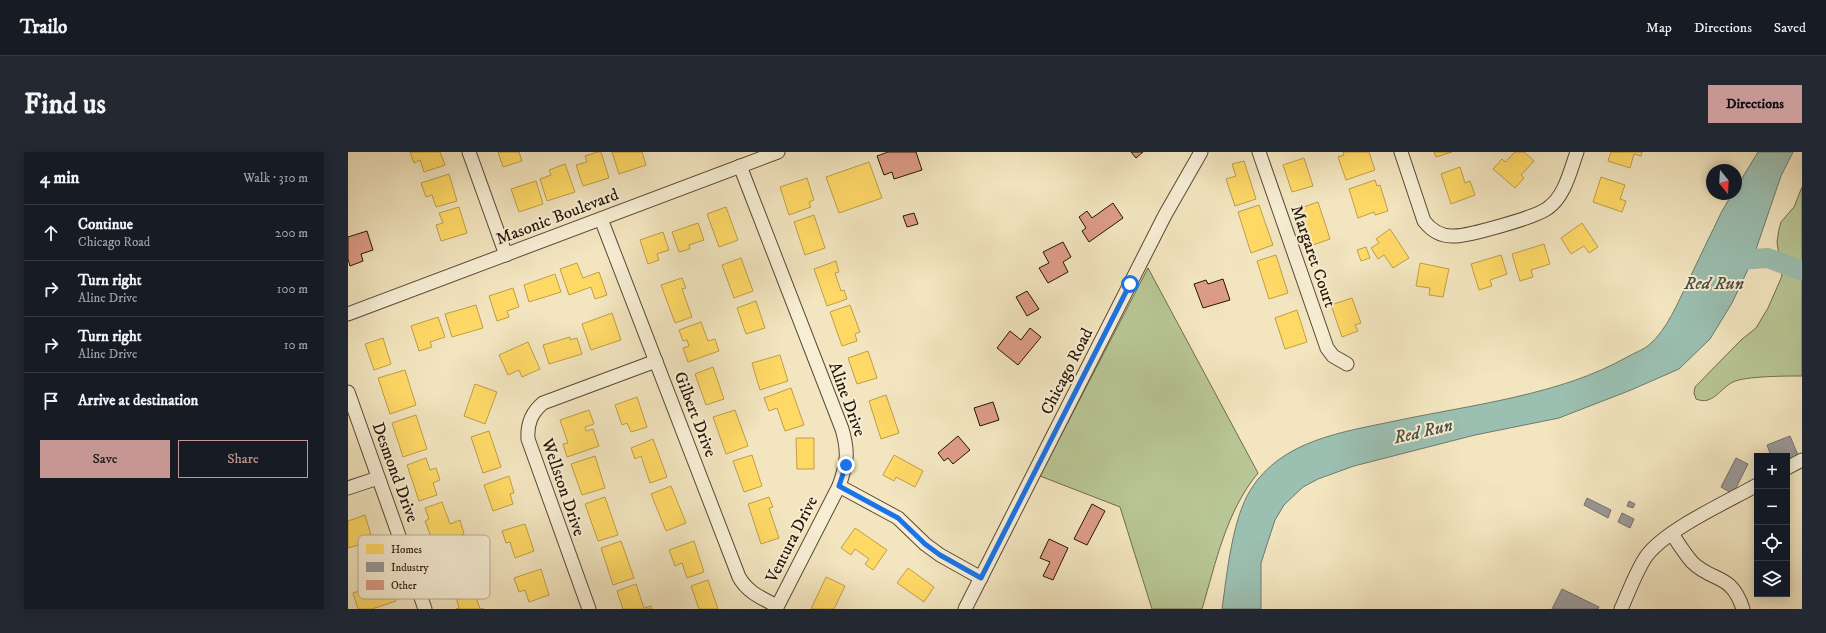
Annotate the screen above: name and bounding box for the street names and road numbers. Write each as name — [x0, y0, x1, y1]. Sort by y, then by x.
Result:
street label: Masonic Boulevard — [493, 183, 622, 250]
street label: Margaret Court — [1285, 202, 1341, 311]
street label: Chicago Road — [1036, 324, 1098, 419]
street label: Aline Drive — [823, 359, 871, 440]
street label: Gilbert Drive — [669, 369, 721, 460]
street label: Desmond Drive — [367, 419, 423, 526]
street label: Wellston Drive — [536, 435, 590, 539]
street label: Ventura Drive — [760, 492, 823, 587]

